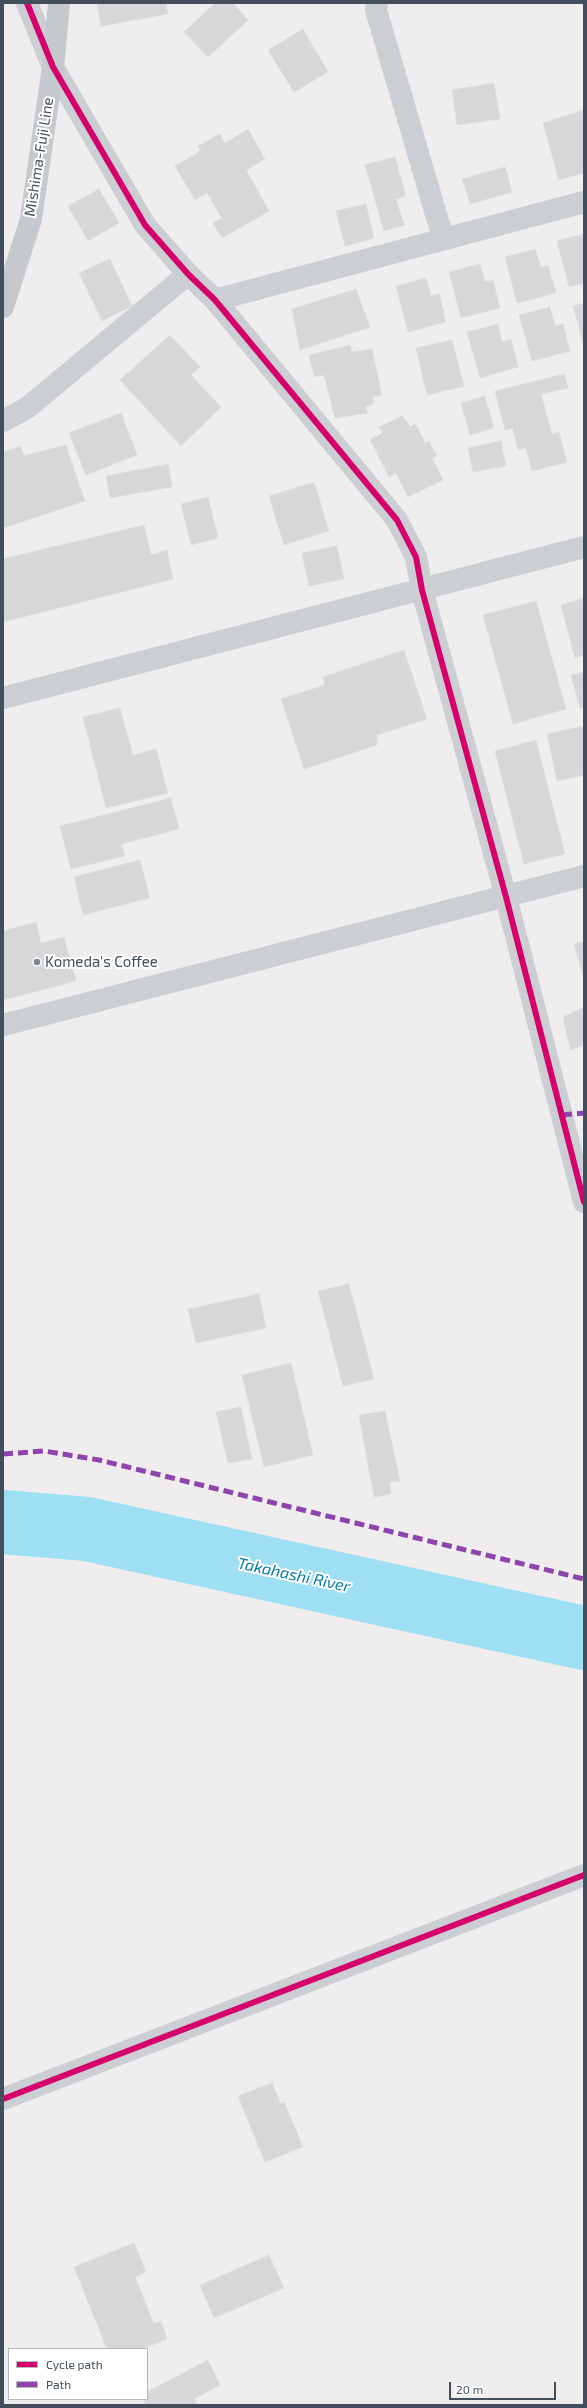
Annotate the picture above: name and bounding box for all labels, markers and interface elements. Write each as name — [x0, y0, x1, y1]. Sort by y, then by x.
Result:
street label: Mishima-Fuji Line — [21, 96, 57, 218]
place label: Komeda's Coffee — [45, 953, 158, 971]
marker: Komeda's Coffee — [32, 957, 42, 967]
water label: Takahashi River — [236, 1554, 352, 1596]
legend — [8, 2348, 148, 2400]
text: Cycle path — [46, 2357, 103, 2371]
scale bar — [451, 2374, 558, 2400]
text: Path — [46, 2377, 71, 2391]
text: 20 m — [456, 2382, 483, 2396]

